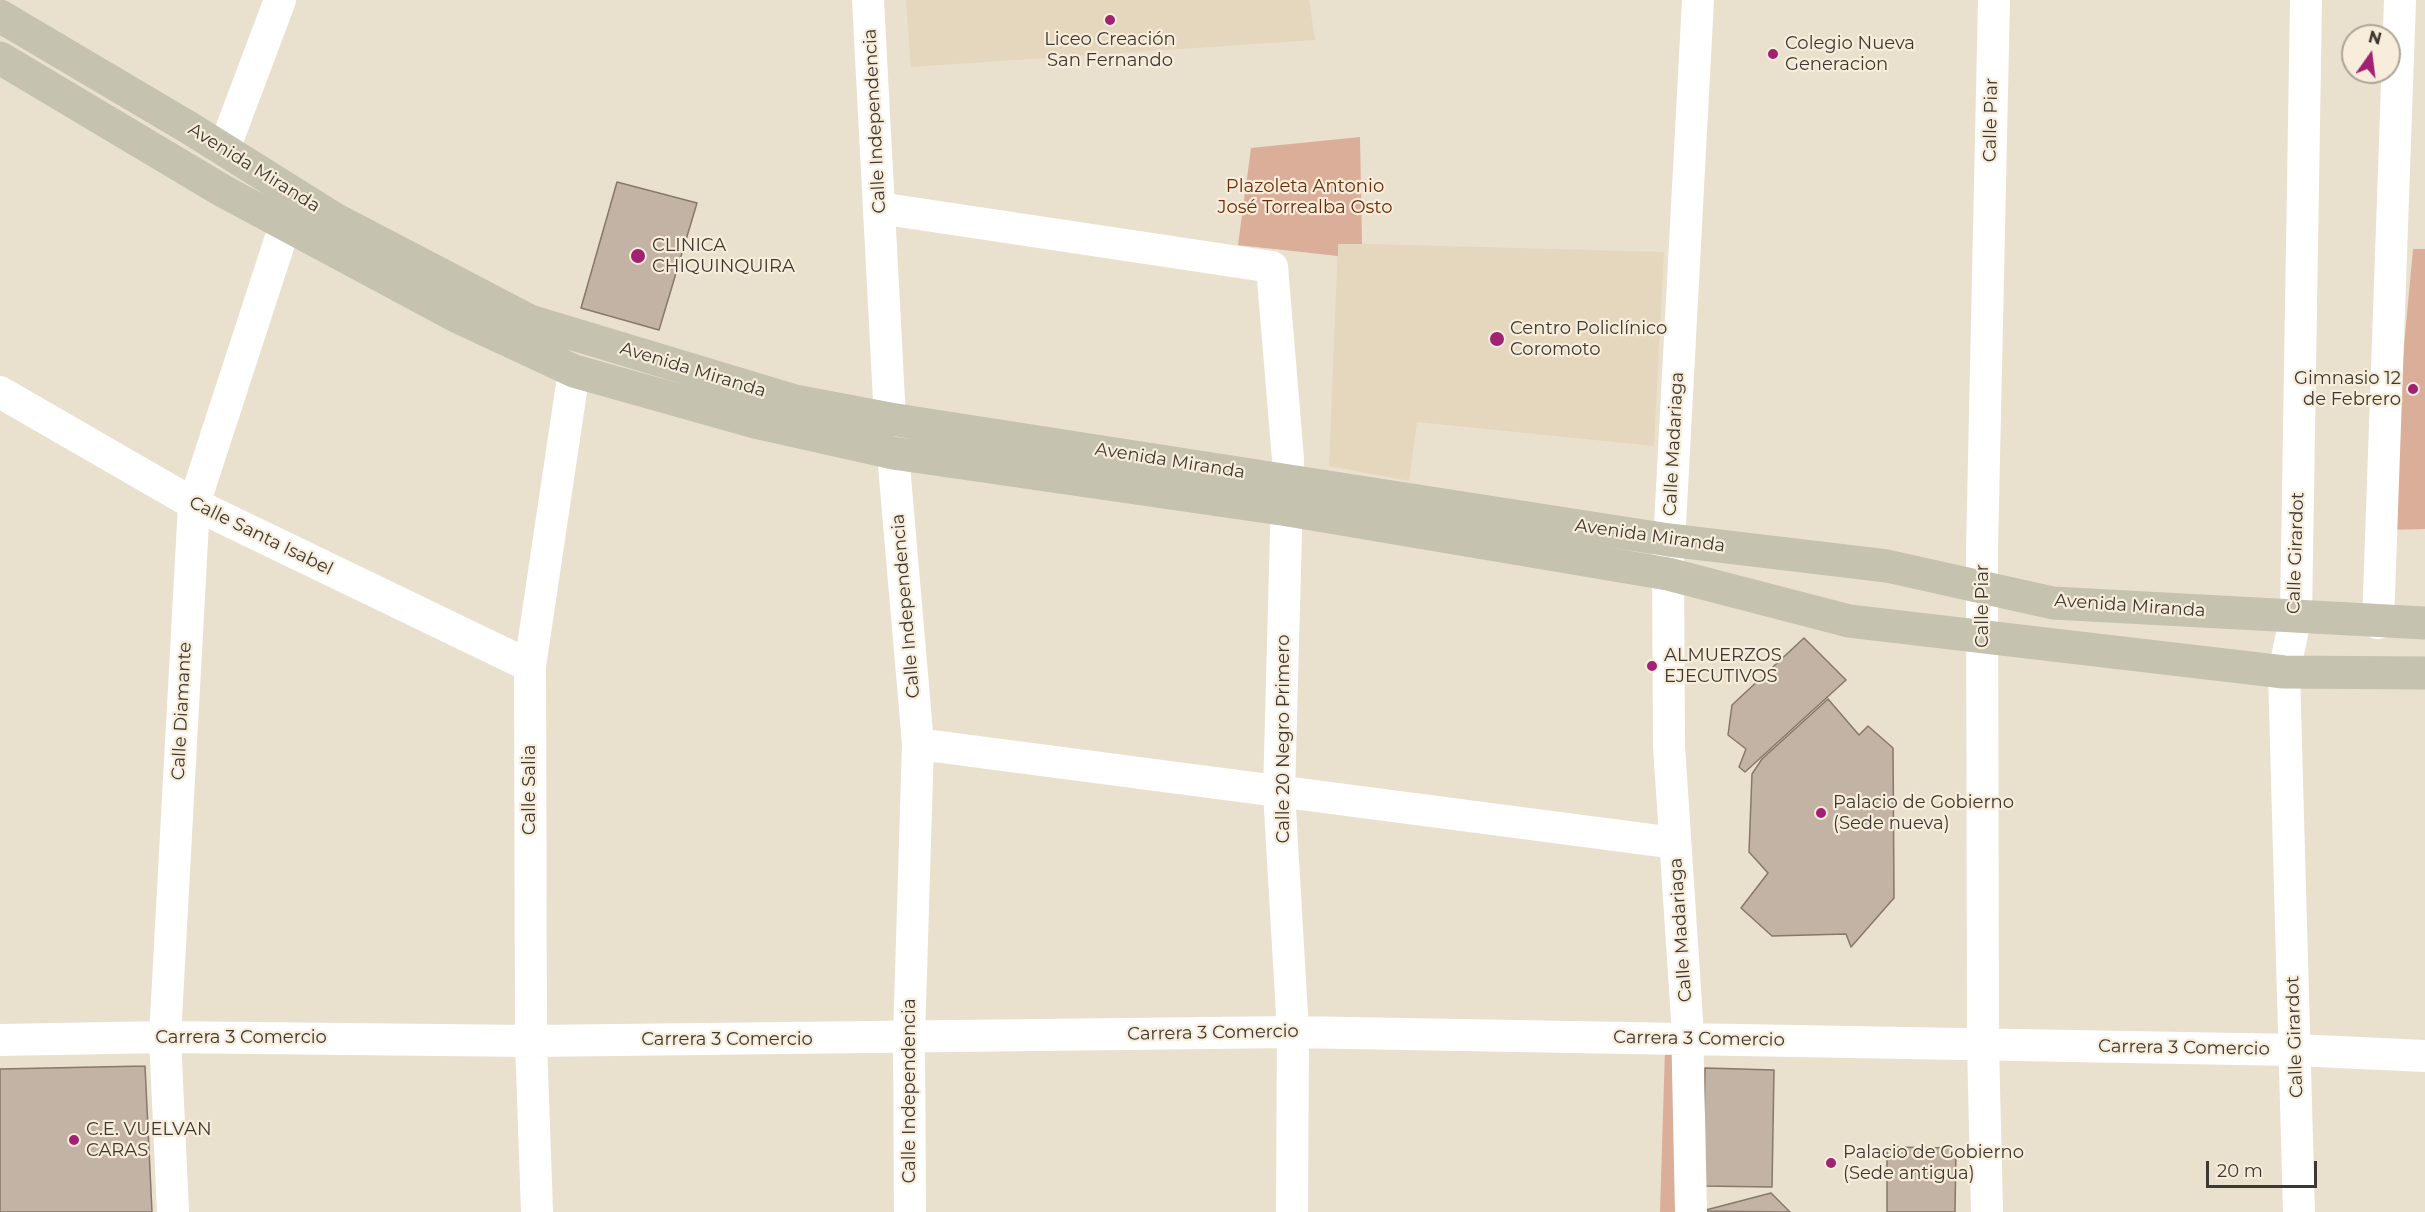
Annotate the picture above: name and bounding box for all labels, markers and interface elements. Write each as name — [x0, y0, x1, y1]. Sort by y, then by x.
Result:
marker: Liceo Creación San Fernando — [1103, 13, 1117, 27]
north arrow — [2341, 24, 2401, 84]
text: N — [2366, 27, 2384, 49]
street label: Calle Independencia — [859, 28, 891, 214]
place label: Liceo Creación San Fernando — [1044, 29, 1176, 72]
place label: Colegio Nueva Generacion — [1785, 33, 1915, 76]
marker: Colegio Nueva Generacion — [1766, 47, 1780, 61]
street label: Calle Piar — [1979, 78, 2003, 162]
street label: Avenida Miranda — [184, 119, 324, 217]
park label: Plazoleta Antonio José Torrealba Osto — [1217, 176, 1393, 219]
place label: CLINICA CHIQUINQUIRA — [652, 235, 795, 278]
marker: CLINICA CHIQUINQUIRA — [629, 247, 647, 265]
place label: Centro Policlínico Coromoto — [1510, 318, 1667, 360]
marker: Centro Policlínico Coromoto — [1488, 330, 1506, 348]
street label: Avenida Miranda — [617, 338, 769, 402]
place label: Gimnasio 12 de Febrero — [2294, 368, 2401, 410]
street label: Calle Madariaga — [1659, 371, 1689, 517]
marker: Gimnasio 12 de Febrero — [2406, 382, 2420, 396]
street label: Avenida Miranda — [1094, 438, 1246, 484]
street label: Calle Santa Isabel — [186, 492, 336, 580]
street label: Calle Girardot — [2283, 492, 2309, 614]
street label: Calle Independencia — [887, 513, 925, 699]
street label: Avenida Miranda — [1573, 515, 1727, 557]
street label: Calle Piar — [1972, 564, 1994, 648]
street label: Avenida Miranda — [2054, 590, 2206, 622]
street label: Calle 20 Negro Primero — [1273, 635, 1295, 843]
street label: Calle Diamante — [168, 641, 196, 781]
place label: ALMUERZOS EJECUTIVOS — [1664, 645, 1782, 688]
marker: ALMUERZOS EJECUTIVOS — [1645, 659, 1659, 673]
street label: Calle Salia — [519, 745, 541, 835]
place label: Palacio de Gobierno (Sede nueva) — [1833, 792, 2014, 834]
marker: Palacio de Gobierno (Sede nueva) — [1814, 806, 1828, 820]
street label: Calle Madariaga — [1665, 857, 1697, 1003]
street label: Calle Girardot — [2282, 976, 2308, 1098]
street label: Calle Independencia — [899, 998, 921, 1184]
street label: Carrera 3 Comercio — [1127, 1021, 1299, 1045]
street label: Carrera 3 Comercio — [155, 1027, 327, 1049]
street label: Carrera 3 Comercio — [1613, 1027, 1785, 1051]
street label: Carrera 3 Comercio — [641, 1029, 813, 1051]
street label: Carrera 3 Comercio — [2098, 1036, 2270, 1060]
place label: C.E. VUELVAN CARAS — [86, 1119, 212, 1162]
marker: C.E. VUELVAN CARAS — [67, 1133, 81, 1147]
place label: Palacio de Gobierno (Sede antigua) — [1843, 1142, 2024, 1184]
scale bar — [2209, 1149, 2320, 1187]
marker: Palacio de Gobierno (Sede antigua) — [1824, 1156, 1838, 1170]
text: 20 m — [2217, 1160, 2263, 1182]

